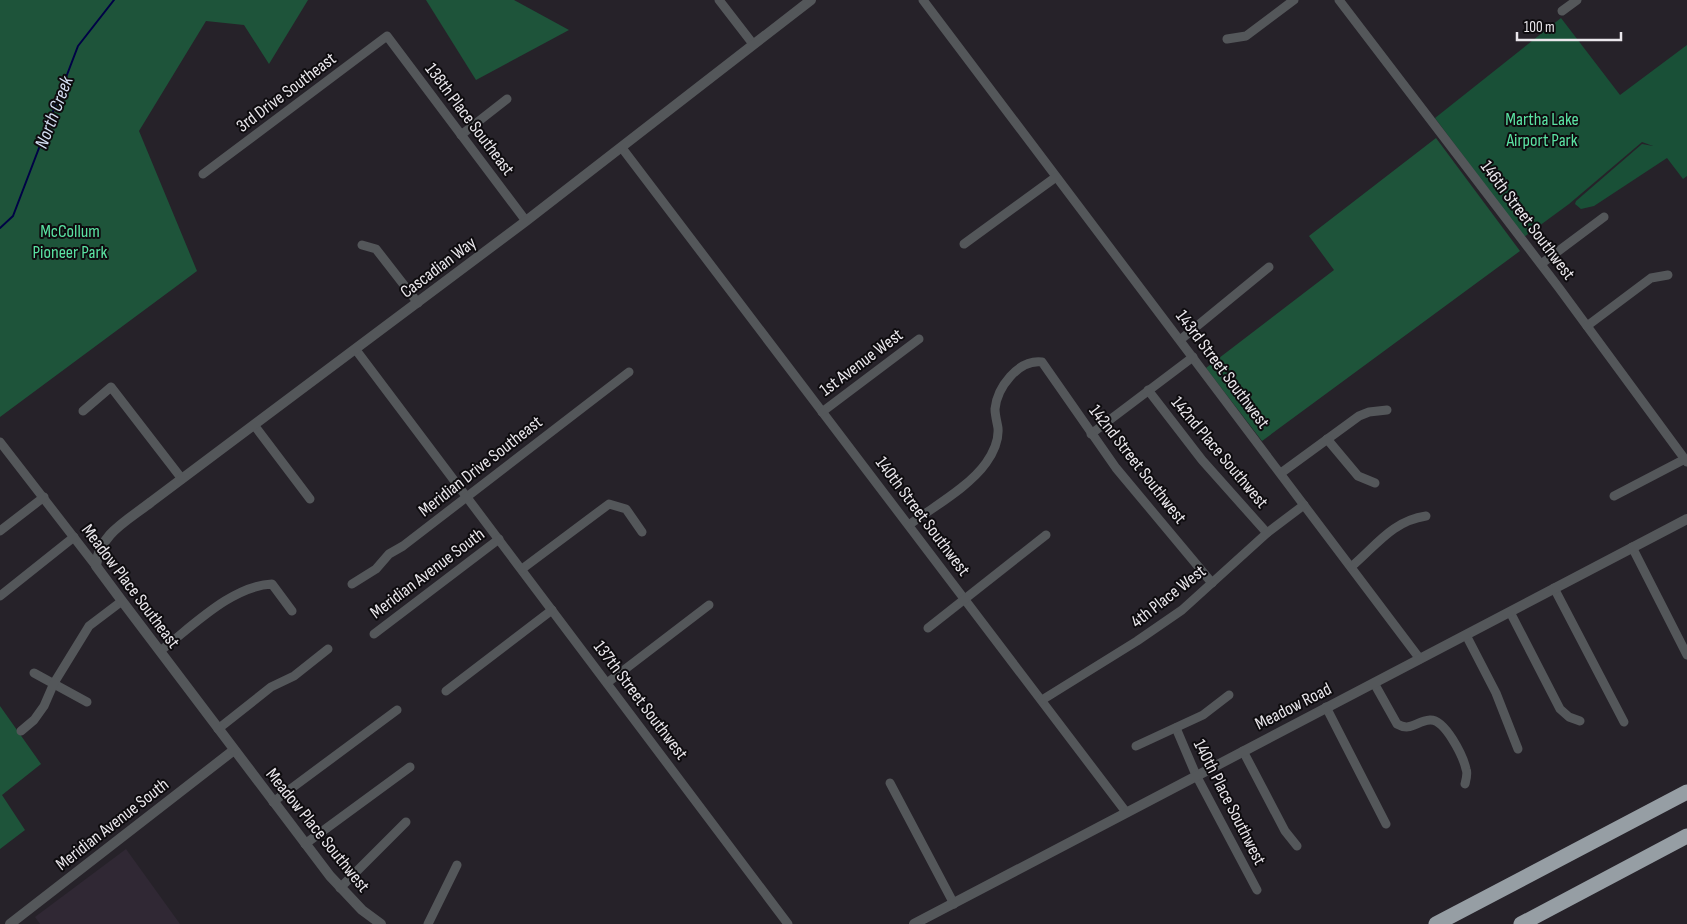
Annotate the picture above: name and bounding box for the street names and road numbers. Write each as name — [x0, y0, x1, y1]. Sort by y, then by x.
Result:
street label: 3rd Drive Southeast — [232, 48, 341, 137]
street label: 138th Place Southeast — [421, 59, 519, 180]
street label: 146th Street Southwest — [1476, 157, 1580, 284]
street label: Cascadian Way — [396, 232, 480, 303]
street label: 143rd Street Southwest — [1171, 306, 1274, 433]
street label: 1st Avenue West — [816, 324, 907, 400]
street label: 142nd Place Southwest — [1167, 392, 1273, 513]
street label: 142nd Street Southwest — [1085, 401, 1191, 528]
street label: Meridian Drive Southeast — [414, 411, 547, 521]
street label: 140th Street Southwest — [871, 453, 975, 580]
street label: Meadow Place Southeast — [77, 520, 184, 653]
street label: Meridian Avenue South — [366, 524, 489, 623]
street label: 4th Place West — [1127, 560, 1210, 632]
street label: 137th Street Southwest — [589, 637, 692, 764]
street label: Meadow Road — [1252, 678, 1335, 735]
street label: 140th Place Southwest — [1189, 736, 1270, 869]
street label: Meadow Place Southwest — [261, 764, 374, 897]
street label: Meridian Avenue South — [52, 774, 173, 875]

